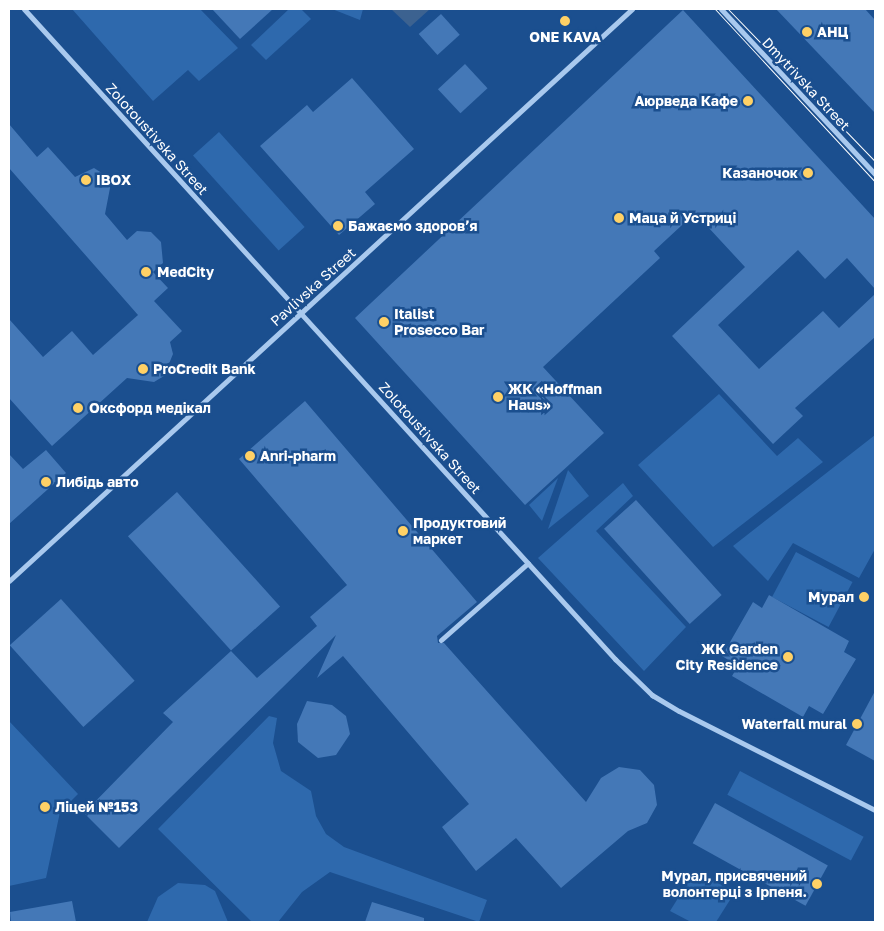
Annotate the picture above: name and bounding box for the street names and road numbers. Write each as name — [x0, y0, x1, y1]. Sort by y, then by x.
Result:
street label: Dmytrivska Street — [759, 34, 853, 134]
street label: Zolotoustivska Street — [102, 80, 212, 198]
street label: Pavlivska Street — [267, 244, 359, 330]
street label: Zolotoustivska Street — [375, 379, 485, 497]

